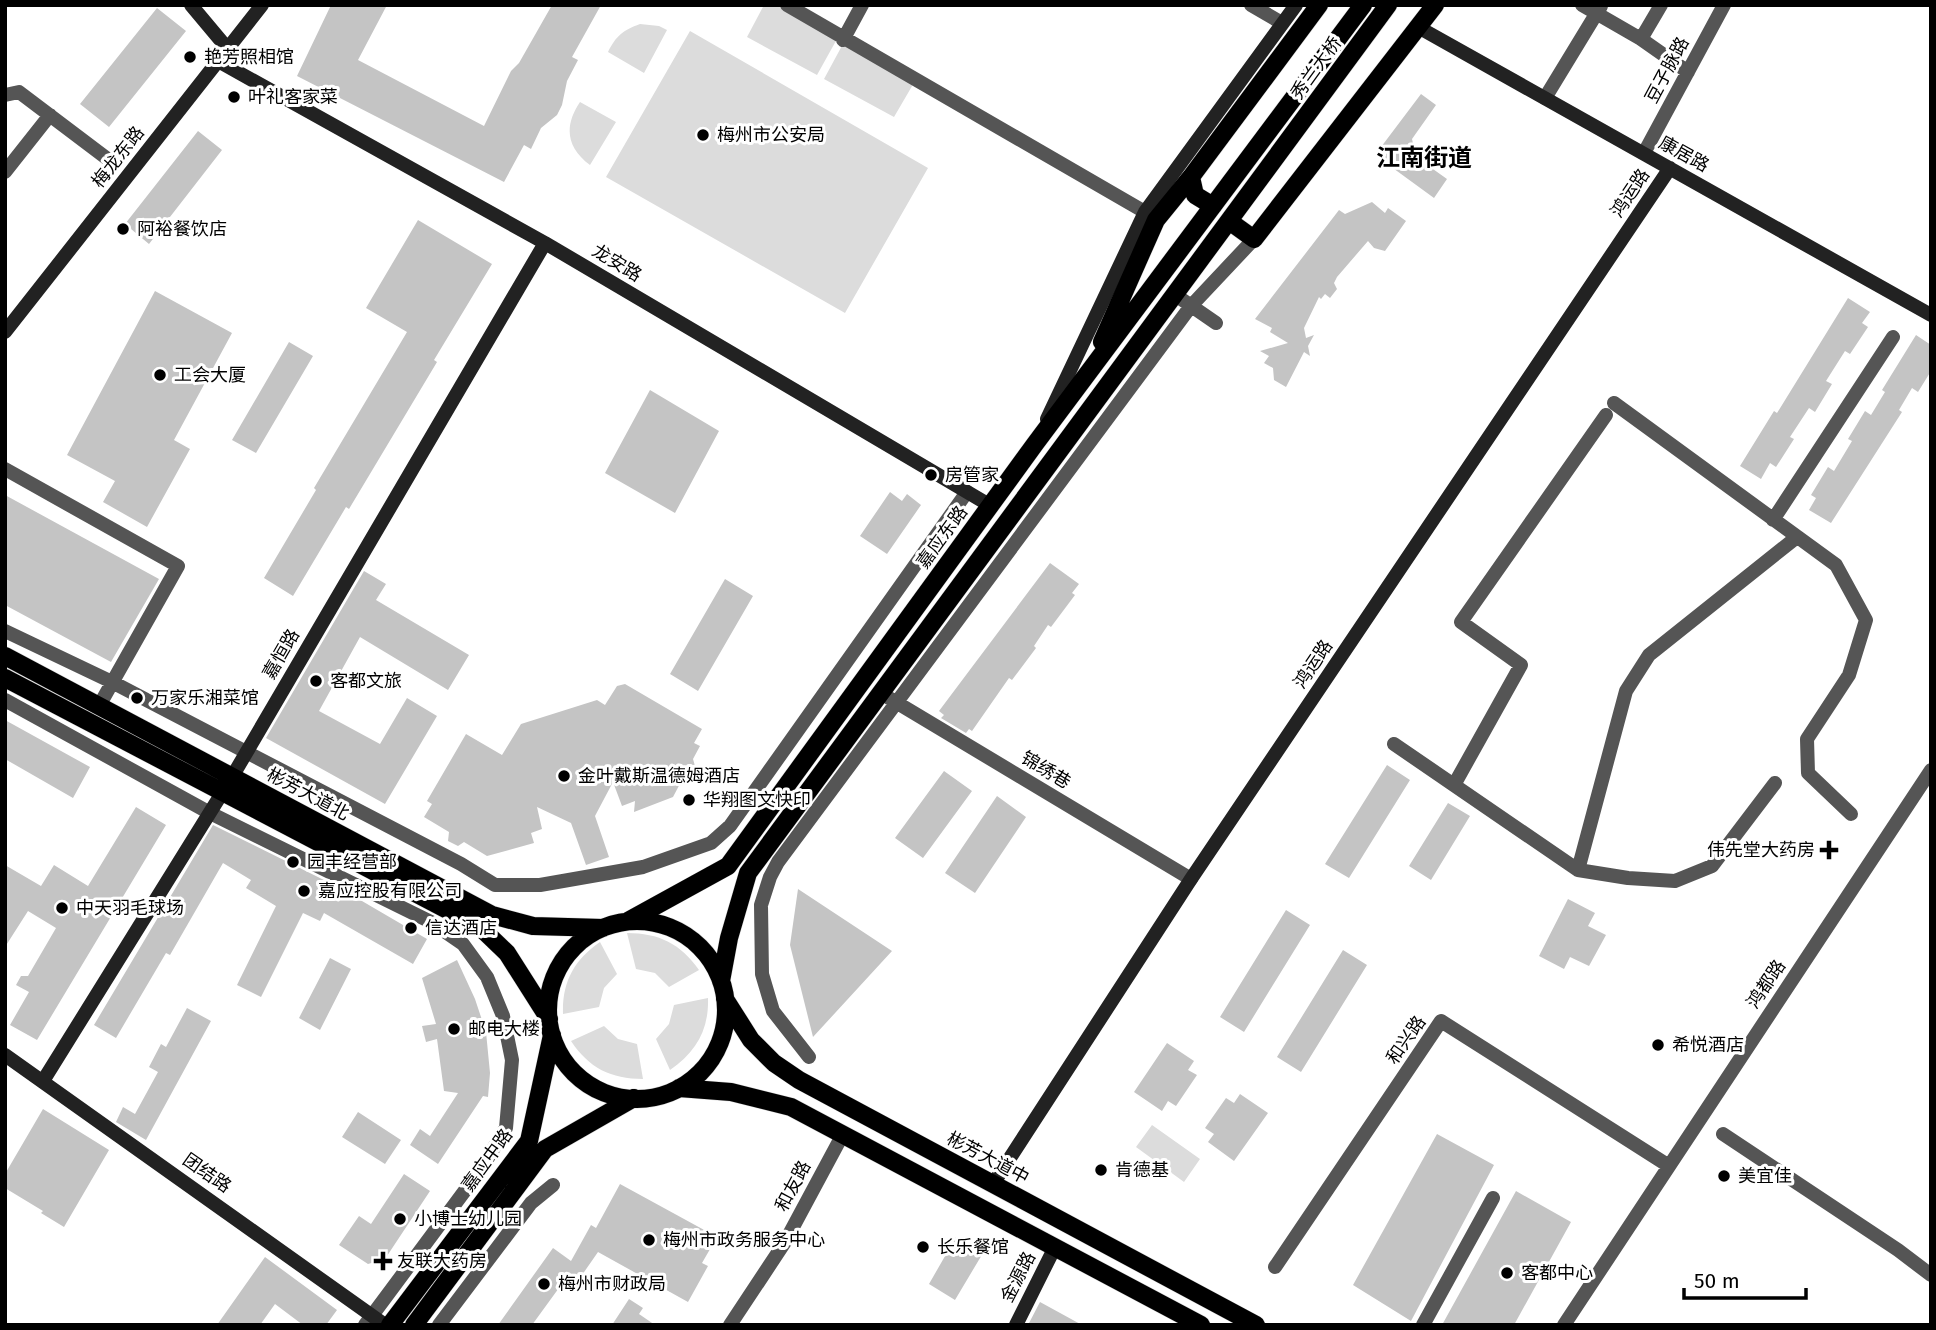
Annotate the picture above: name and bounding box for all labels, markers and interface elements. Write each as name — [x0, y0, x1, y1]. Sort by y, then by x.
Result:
street label: 秀兰大桥 — [1286, 32, 1346, 104]
street label: 豆子脉路 — [1640, 33, 1694, 107]
place label: 艳芳照相馆 — [204, 46, 294, 68]
marker: 艳芳照相馆 — [182, 49, 198, 65]
place label: 叶礼客家菜 — [248, 86, 338, 108]
marker: 叶礼客家菜 — [226, 89, 242, 105]
street label: 梅龙东路 — [87, 122, 149, 192]
place label: 梅州市公安局 — [717, 124, 825, 146]
marker: 梅州市公安局 — [695, 127, 711, 143]
street label: 康居路 — [1655, 131, 1713, 177]
district label: 江南街道 — [1376, 144, 1472, 172]
street label: 鸿运路 — [1606, 164, 1654, 222]
place label: 阿裕餐饮店 — [137, 218, 227, 240]
marker: 阿裕餐饮店 — [115, 221, 131, 237]
street label: 龙安路 — [588, 240, 646, 286]
place label: 工会大厦 — [174, 364, 246, 386]
marker: 工会大厦 — [152, 367, 168, 383]
place label: 房管家 — [945, 464, 999, 486]
marker: 房管家 — [923, 467, 939, 483]
street label: 嘉应东路 — [912, 501, 972, 573]
street label: 嘉恒路 — [258, 625, 304, 683]
street label: 鸿运路 — [1289, 635, 1337, 693]
place label: 客都文旅 — [330, 670, 402, 692]
marker: 客都文旅 — [308, 673, 324, 689]
place label: 万家乐湘菜馆 — [151, 687, 259, 709]
marker: 万家乐湘菜馆 — [129, 690, 145, 706]
street label: 锦绣巷 — [1017, 747, 1075, 793]
street label: 彬芳大道北 — [263, 763, 353, 825]
place label: 金叶戴斯温德姆酒店 — [578, 765, 740, 787]
marker: 金叶戴斯温德姆酒店 — [556, 768, 572, 784]
place label: 华翔图文快印 — [703, 789, 811, 811]
marker: 华翔图文快印 — [681, 792, 697, 808]
place label: 伟先堂大药房 — [1707, 839, 1815, 861]
marker: 伟先堂大药房 — [1821, 842, 1837, 858]
place label: 园丰经营部 — [307, 851, 397, 873]
marker: 园丰经营部 — [285, 854, 301, 870]
place label: 嘉应控股有限公司 — [318, 880, 462, 902]
marker: 嘉应控股有限公司 — [296, 883, 312, 899]
place label: 中天羽毛球场 — [76, 897, 184, 919]
marker: 中天羽毛球场 — [54, 900, 70, 916]
place label: 信达酒店 — [425, 917, 497, 939]
marker: 信达酒店 — [403, 920, 419, 936]
street label: 鸿都路 — [1742, 955, 1790, 1013]
street label: 和兴路 — [1382, 1012, 1430, 1068]
place label: 邮电大楼 — [468, 1018, 540, 1040]
marker: 邮电大楼 — [446, 1021, 462, 1037]
place label: 希悦酒店 — [1672, 1034, 1744, 1056]
marker: 希悦酒店 — [1650, 1037, 1666, 1053]
street label: 嘉应中路 — [457, 1124, 517, 1196]
street label: 彬芳大道中 — [943, 1127, 1033, 1189]
street label: 团结路 — [179, 1149, 235, 1197]
street label: 和友路 — [771, 1157, 815, 1215]
place label: 肯德基 — [1115, 1159, 1169, 1181]
marker: 肯德基 — [1093, 1162, 1109, 1178]
place label: 美宜佳 — [1738, 1165, 1792, 1187]
marker: 美宜佳 — [1716, 1168, 1732, 1184]
place label: 小博士幼儿园 — [414, 1208, 522, 1230]
marker: 小博士幼儿园 — [392, 1211, 408, 1227]
place label: 梅州市政务服务中心 — [663, 1229, 825, 1251]
marker: 梅州市政务服务中心 — [641, 1232, 657, 1248]
place label: 长乐餐馆 — [937, 1236, 1009, 1258]
marker: 长乐餐馆 — [915, 1239, 931, 1255]
street label: 金源路 — [996, 1248, 1040, 1306]
place label: 友联大药房 — [397, 1250, 487, 1272]
marker: 友联大药房 — [375, 1253, 391, 1269]
scale bar — [1684, 1256, 1806, 1300]
place label: 客都中心 — [1521, 1262, 1593, 1284]
marker: 客都中心 — [1499, 1265, 1515, 1281]
text: 50 m — [1694, 1268, 1740, 1294]
place label: 梅州市财政局 — [558, 1273, 666, 1295]
marker: 梅州市财政局 — [536, 1276, 552, 1292]

